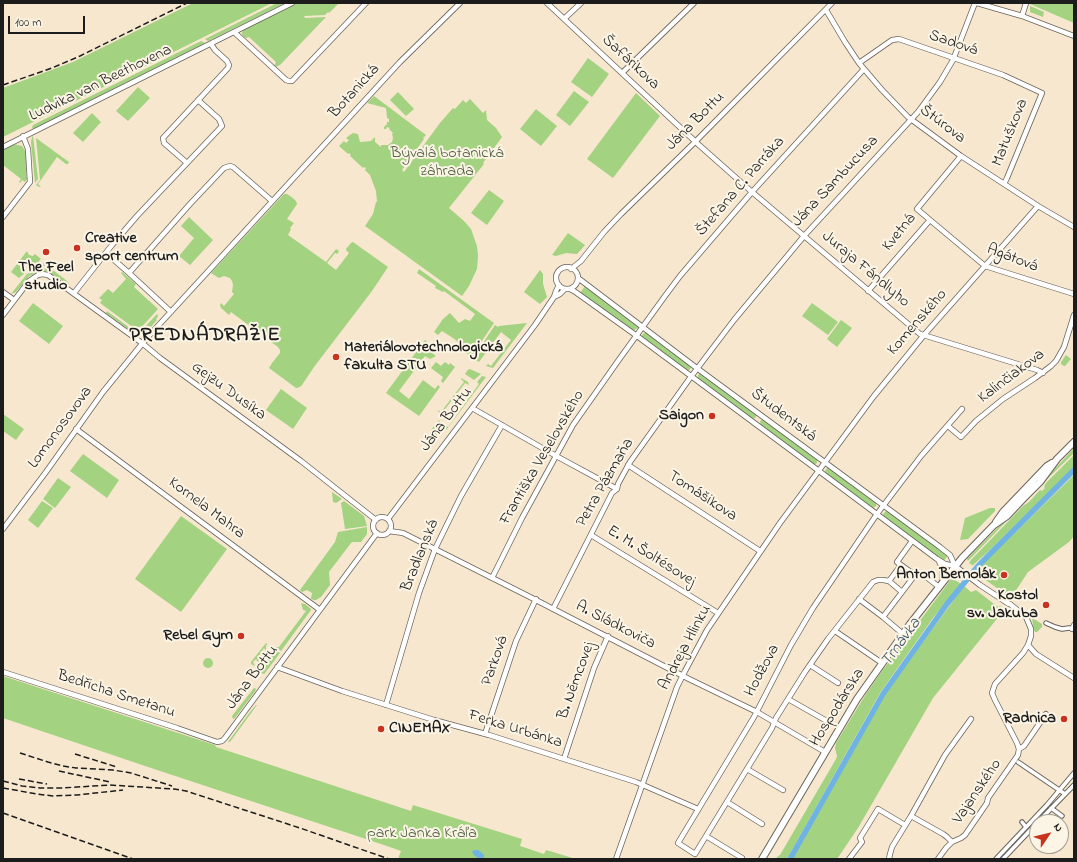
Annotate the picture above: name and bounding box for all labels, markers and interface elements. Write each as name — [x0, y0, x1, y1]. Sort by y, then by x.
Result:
scale bar — [10, 8, 87, 34]
text: 100 m — [15, 14, 42, 32]
street label: Sadová — [926, 27, 980, 61]
street label: Šafárikova — [597, 31, 663, 95]
street label: Ludvika van Beethovena — [27, 41, 175, 127]
street label: Botanická — [326, 61, 384, 123]
street label: Jána Bottu — [663, 89, 729, 155]
street label: Matuškova — [989, 96, 1033, 170]
street label: Štúrova — [915, 101, 969, 149]
street label: Jána Sambucusa — [789, 132, 883, 232]
street label: Štefana C. Parráka — [692, 133, 790, 241]
park label: Bývalá botanická záhrada — [390, 144, 504, 182]
street label: Kvetná — [879, 210, 921, 256]
street label: Juraja Fándlyho — [817, 228, 913, 312]
place label: Creative sport centrum — [85, 229, 179, 267]
street label: Agátová — [984, 241, 1040, 277]
marker: Creative sport centrum — [72, 243, 82, 253]
marker: The Feel studio — [41, 247, 51, 257]
place label: The Feel studio — [18, 258, 74, 296]
street label: Komenského — [884, 286, 952, 360]
district label: PREDNÁDRAŽIE — [129, 325, 281, 349]
place label: Materiálovotechnologická fakulta STU — [344, 338, 503, 376]
street label: Kalinčiakova — [975, 346, 1049, 408]
marker: Materiálovotechnologická fakulta STU — [331, 352, 341, 362]
street label: Gejzu Dusíka — [187, 358, 269, 426]
street label: Lomonosovova — [25, 383, 97, 473]
street label: Jána Bottu — [417, 384, 477, 456]
street label: Študentská — [746, 385, 820, 447]
street label: Františka Veselovského — [497, 387, 589, 529]
place label: Saigon — [659, 406, 704, 426]
marker: Saigon — [707, 411, 717, 421]
street label: Petra Pázmaňa — [573, 435, 639, 531]
street label: Tomášikova — [664, 468, 740, 526]
street label: Kornela Mahra — [164, 474, 248, 544]
street label: Bradlanská — [398, 517, 444, 595]
street label: E. M. Šoltésovej — [603, 522, 699, 592]
place label: Anton Bernolák — [896, 565, 996, 585]
marker: Anton Bernolák — [999, 570, 1009, 580]
place label: Kostol sv. Jakuba — [967, 586, 1038, 624]
street label: A. Sládkoviča — [572, 598, 658, 654]
marker: Kostol sv. Jakuba — [1041, 600, 1051, 610]
street label: Andreja Hlinku — [656, 602, 716, 694]
water label: Trnávka — [878, 615, 926, 671]
place label: Rebel Gym — [163, 626, 233, 646]
marker: Rebel Gym — [236, 631, 246, 641]
street label: Parková — [479, 634, 513, 688]
street label: B. Němcovej — [554, 640, 600, 722]
street label: Jána Bottu — [223, 642, 283, 714]
street label: Hodžova — [741, 642, 785, 700]
street label: Hospodárska — [806, 665, 870, 751]
street label: Bedřicha Smetanu — [55, 667, 177, 723]
street label: Ferka Urbánka — [466, 707, 564, 753]
place label: Radnica — [1003, 709, 1056, 729]
marker: Radnica — [1059, 714, 1069, 724]
place label: CINEMAX — [389, 719, 451, 739]
marker: CINEMAX — [376, 724, 386, 734]
street label: Vajanského — [949, 756, 1007, 828]
north arrow — [1029, 814, 1069, 854]
text: N — [1049, 820, 1067, 835]
park label: park Janka Kráľa — [367, 824, 477, 844]

